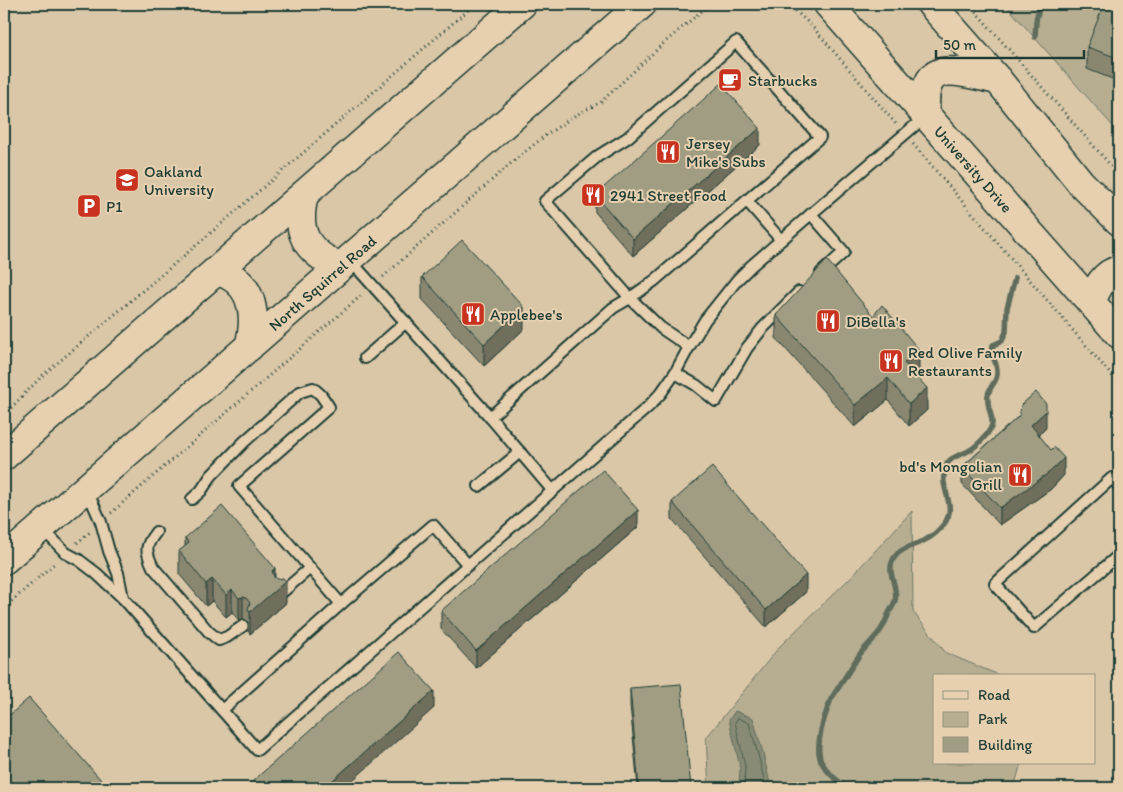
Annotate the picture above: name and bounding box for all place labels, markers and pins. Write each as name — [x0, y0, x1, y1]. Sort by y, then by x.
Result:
cafe icon: Starbucks — [717, 67, 743, 93]
place label: Starbucks — [748, 71, 817, 90]
place label: Jersey Mike's Subs — [686, 134, 766, 171]
restaurant icon: Jersey Mike's Subs — [655, 139, 681, 165]
place label: Oakland University — [144, 162, 214, 199]
school or university icon: Oakland University — [114, 167, 140, 193]
restaurant icon: 2941 Street Food — [580, 182, 606, 208]
place label: 2941 Street Food — [610, 186, 727, 205]
parking icon: P1 — [76, 193, 102, 219]
place label: P1 — [106, 197, 123, 216]
restaurant icon: Applebee's — [460, 301, 486, 327]
place label: Applebee's — [490, 305, 563, 324]
restaurant icon: DiBella's — [815, 308, 841, 334]
place label: DiBella's — [846, 312, 906, 331]
place label: Red Olive Family Restaurants — [908, 343, 1023, 380]
restaurant icon: Red Olive Family Restaurants — [878, 348, 904, 374]
place label: bd's Mongolian Grill — [899, 457, 1002, 494]
restaurant icon: bd's Mongolian Grill — [1007, 462, 1033, 488]

